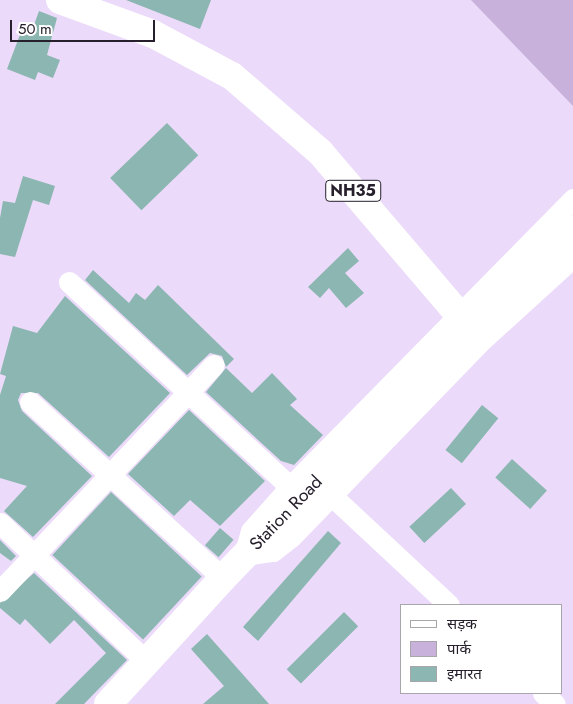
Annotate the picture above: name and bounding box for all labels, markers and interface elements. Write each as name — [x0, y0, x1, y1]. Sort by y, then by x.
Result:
scale bar — [12, 10, 158, 42]
text: 50 m — [18, 18, 52, 40]
road number: NH35 — [324, 178, 382, 205]
street label: Station Road — [245, 471, 327, 555]
legend — [400, 604, 563, 694]
text: सड़क — [447, 613, 477, 635]
text: पार्क — [447, 638, 471, 660]
text: इमारत — [447, 663, 482, 685]

